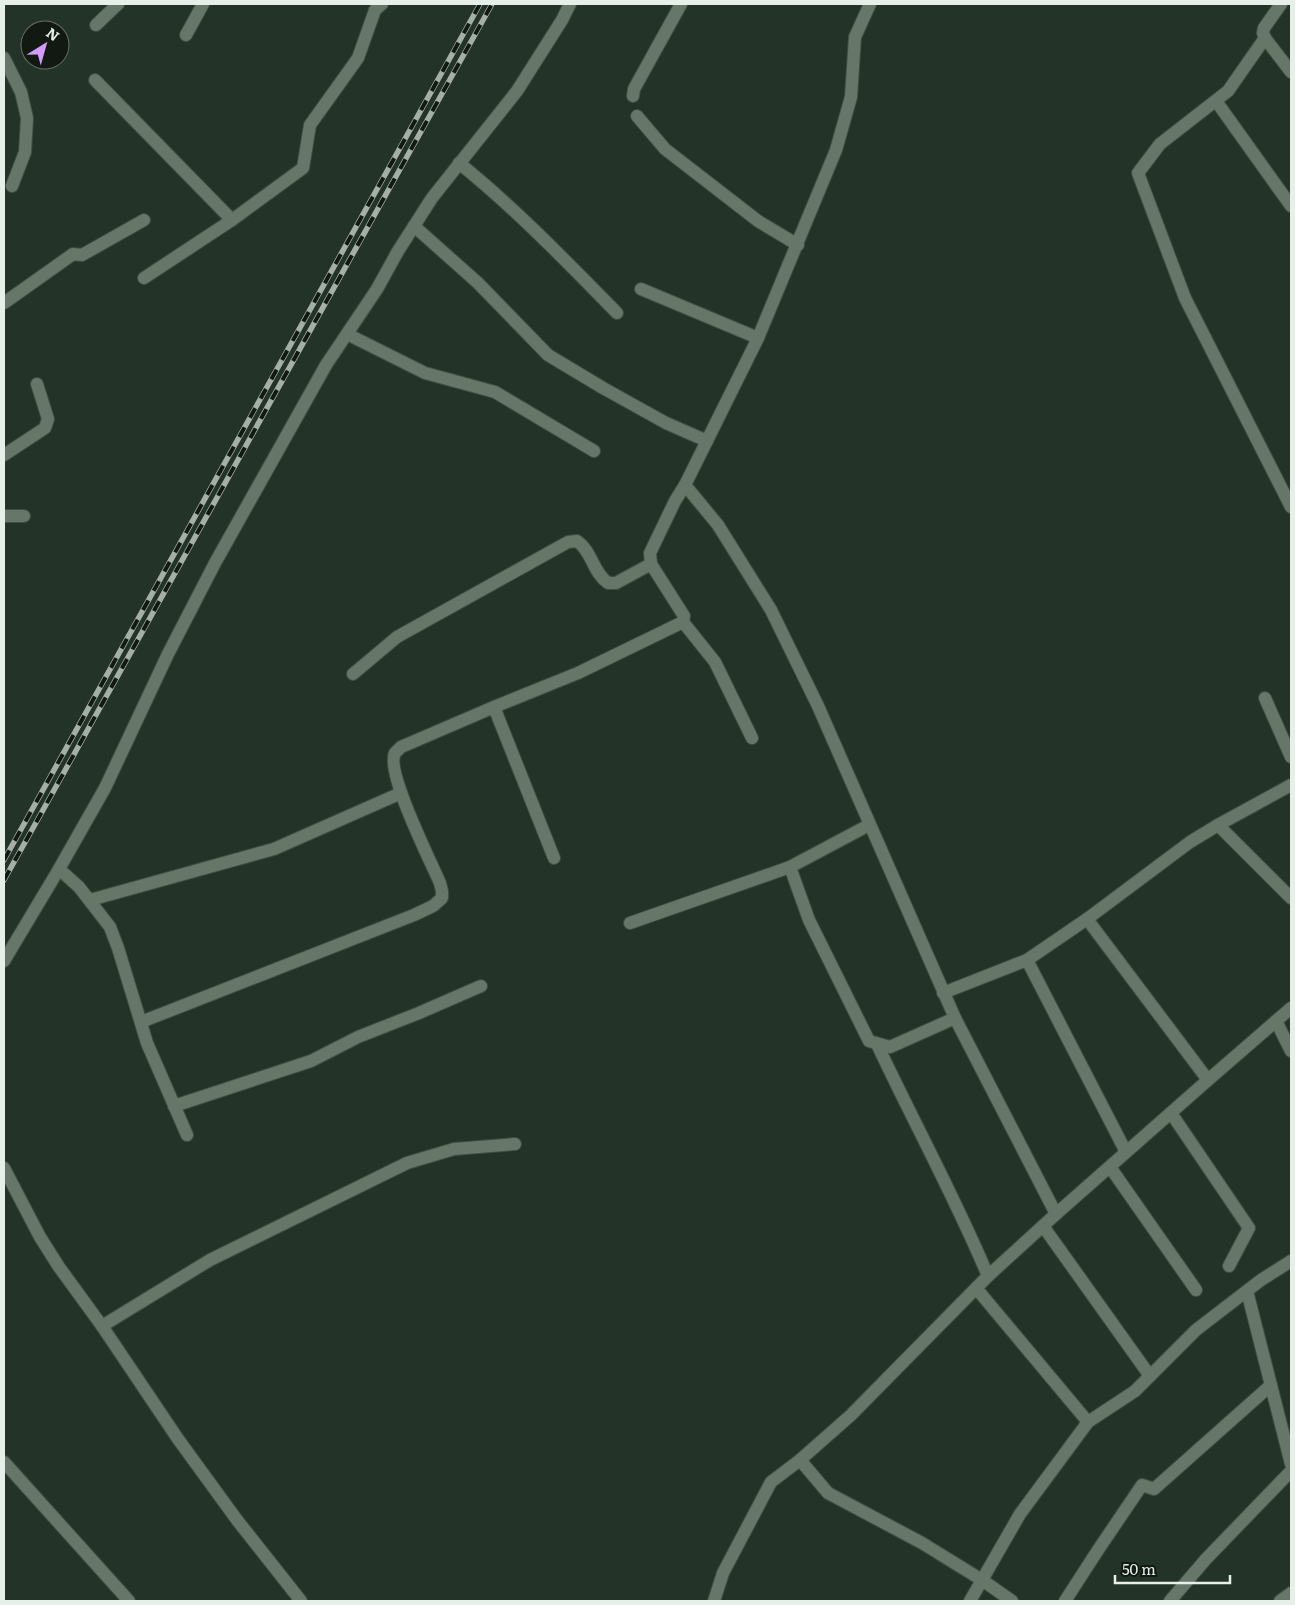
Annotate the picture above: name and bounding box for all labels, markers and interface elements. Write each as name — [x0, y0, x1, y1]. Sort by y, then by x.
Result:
north arrow — [20, 20, 70, 70]
text: N — [43, 22, 64, 45]
scale bar — [1115, 1552, 1230, 1584]
text: 50 m — [1122, 1557, 1156, 1580]

